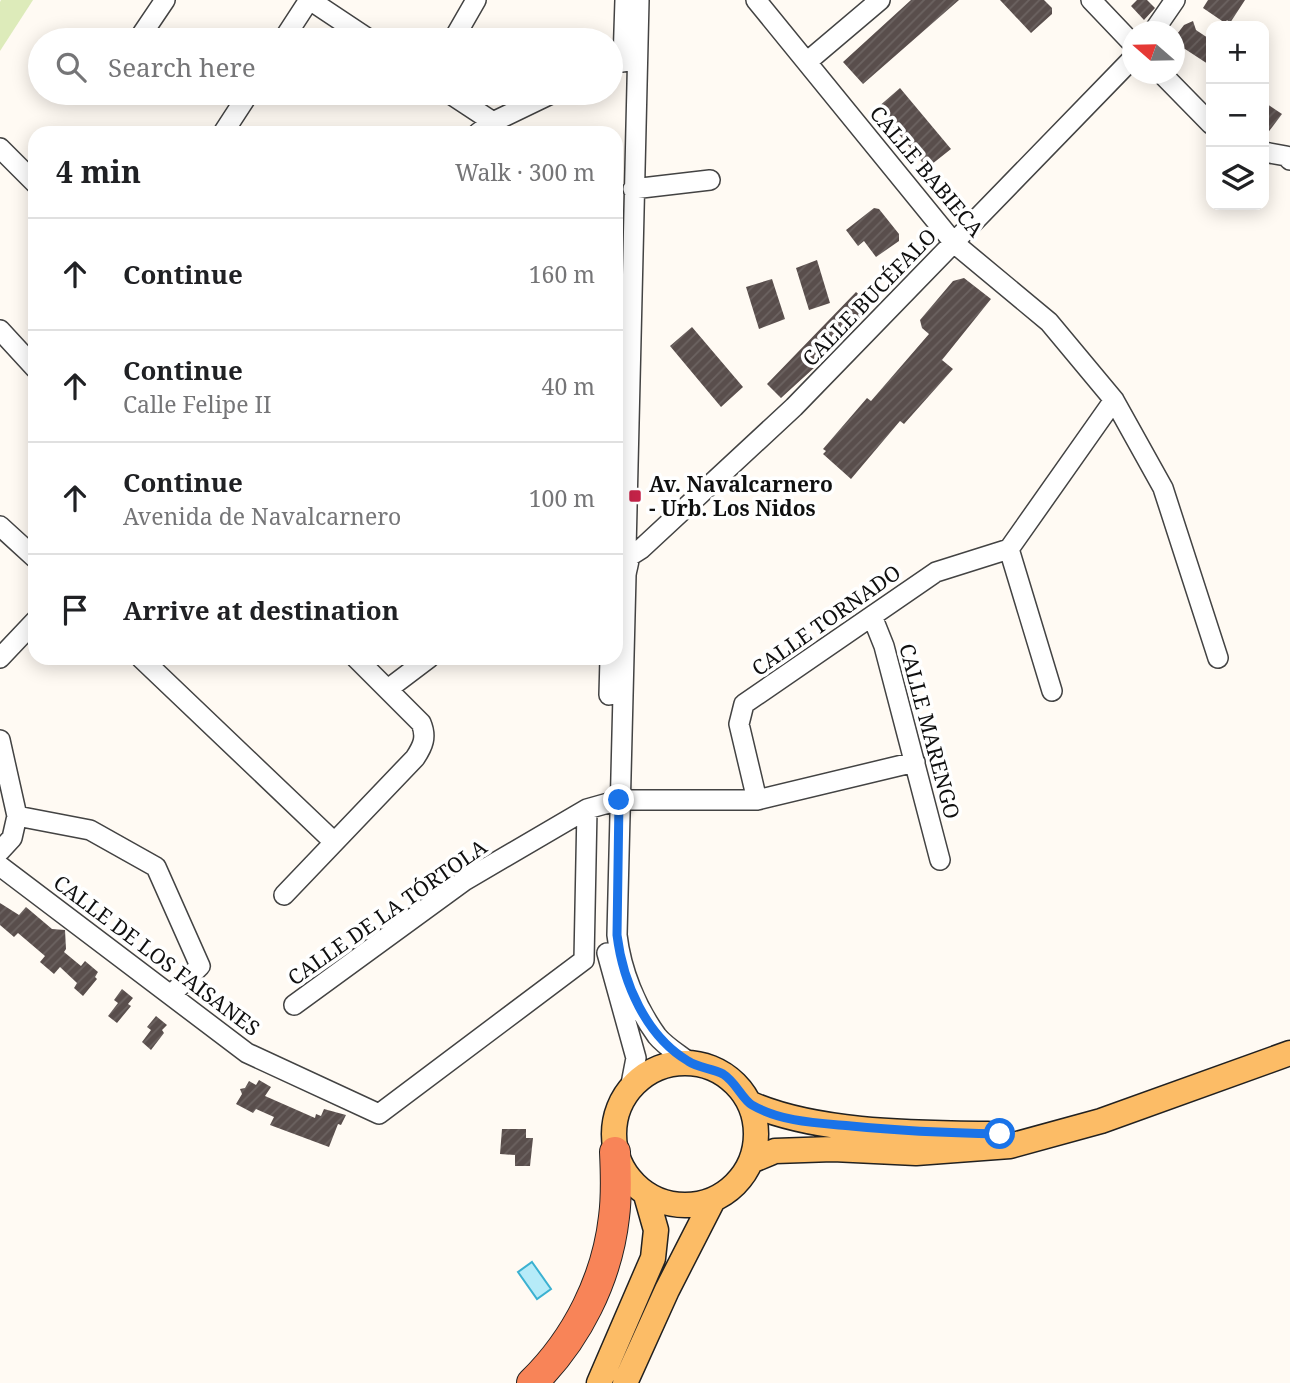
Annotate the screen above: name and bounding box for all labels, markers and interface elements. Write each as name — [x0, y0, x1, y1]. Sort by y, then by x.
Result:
north arrow — [1122, 21, 1185, 84]
map controls — [1206, 21, 1269, 210]
button: + — [1206, 21, 1269, 84]
search box — [28, 28, 623, 105]
icon: search — [52, 48, 90, 86]
text: Search here — [108, 49, 256, 85]
button: − — [1206, 84, 1269, 147]
street label: CALLE BABIECA — [864, 100, 990, 242]
button: layers — [1206, 147, 1269, 210]
text: 4 min — [56, 151, 141, 192]
text: Walk · 300 m — [455, 156, 595, 188]
street label: CALLE BUCÉFALO — [796, 222, 942, 372]
icon: ahead — [56, 255, 94, 293]
text: Continue — [123, 256, 243, 292]
text: 160 m — [529, 258, 595, 290]
text: Continue — [123, 352, 243, 388]
icon: ahead — [56, 367, 94, 405]
text: 40 m — [542, 370, 595, 402]
text: Calle Felipe II — [123, 388, 271, 420]
text: Continue — [123, 464, 243, 500]
place label: Av. Navalcarnero - Urb. Los Nidos — [649, 470, 833, 522]
icon: ahead — [56, 479, 94, 517]
text: 100 m — [529, 482, 595, 514]
marker: Av. Navalcarnero - Urb. Los Nidos — [627, 488, 643, 504]
text: Avenida de Navalcarnero — [123, 500, 401, 532]
street label: CALLE TORNADO — [746, 558, 906, 682]
icon: arrive — [56, 591, 94, 629]
text: Arrive at destination — [123, 592, 399, 628]
street label: CALLE MARENGO — [893, 640, 967, 822]
route end — [603, 784, 634, 815]
street label: CALLE DE LA TÓRTOLA — [282, 832, 492, 991]
street label: CALLE DE LOS FAISANES — [48, 868, 266, 1042]
route start — [984, 1118, 1015, 1149]

